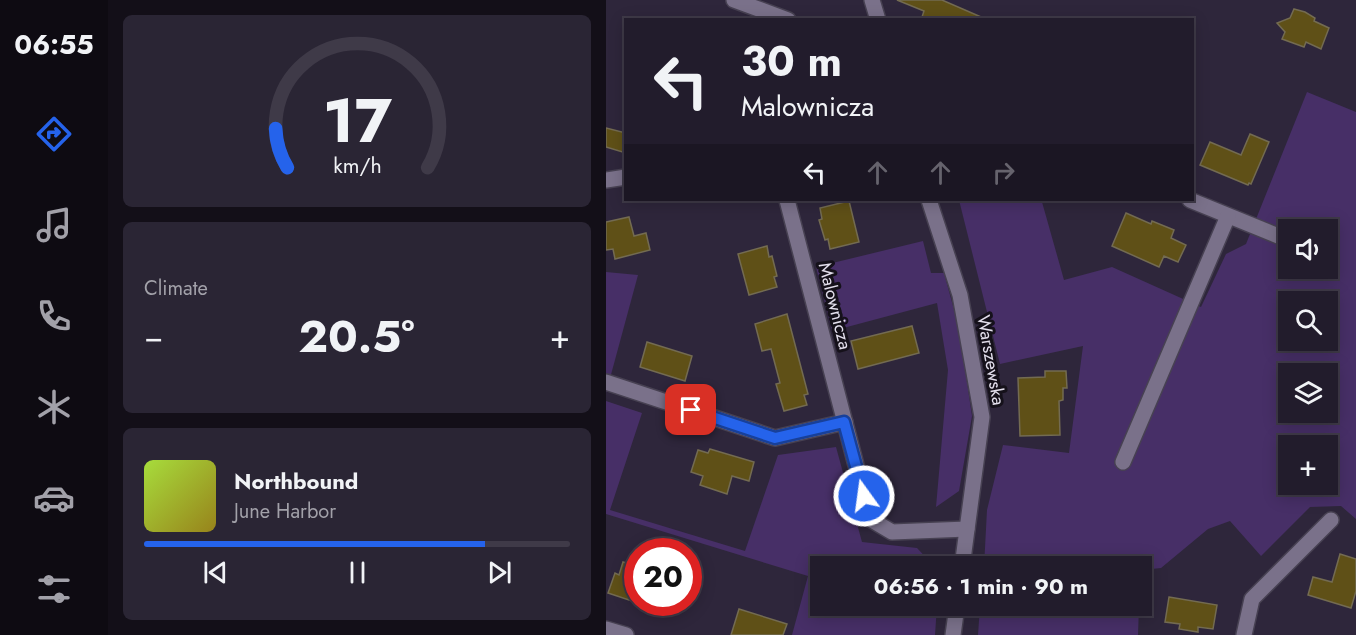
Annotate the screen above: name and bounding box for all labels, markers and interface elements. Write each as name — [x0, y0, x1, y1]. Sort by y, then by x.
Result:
text: 06:55 — [14, 25, 94, 64]
text: 30 m — [741, 31, 842, 92]
icon: left — [642, 42, 720, 120]
text: 17 — [322, 75, 392, 165]
text: Malownicza — [741, 87, 874, 126]
icon: directions — [33, 113, 75, 155]
text: km/h — [333, 150, 381, 181]
icon: left — [798, 156, 831, 189]
icon: ahead — [861, 156, 894, 189]
icon: ahead — [924, 156, 957, 189]
icon: right — [987, 156, 1020, 189]
icon: music — [33, 204, 75, 246]
map controls — [1278, 219, 1338, 495]
button: sound — [1278, 219, 1338, 279]
street label: Malownicza — [812, 260, 858, 352]
text: Climate — [144, 274, 208, 303]
button: search — [1278, 291, 1338, 351]
icon: phone — [33, 295, 75, 337]
text: 20.5° — [298, 304, 415, 369]
text: − — [144, 313, 163, 360]
text: + — [550, 313, 570, 360]
street label: Warszewska — [970, 313, 1012, 407]
button: layers — [1278, 363, 1338, 423]
pin — [665, 384, 716, 435]
icon: climate — [33, 386, 75, 428]
icon: arrive — [674, 393, 707, 426]
button: + — [1278, 435, 1338, 495]
position arrow — [832, 464, 896, 528]
text: Northbound — [234, 465, 358, 497]
icon: car — [33, 477, 75, 519]
text: June Harbor — [234, 497, 336, 526]
speed limit sign: 20 — [624, 538, 702, 616]
icon: previous — [199, 556, 232, 589]
icon: pause — [341, 556, 374, 589]
icon: next — [483, 556, 516, 589]
icon: filters — [33, 568, 75, 610]
text: 06:56 · 1 min · 90 m — [874, 570, 1088, 602]

